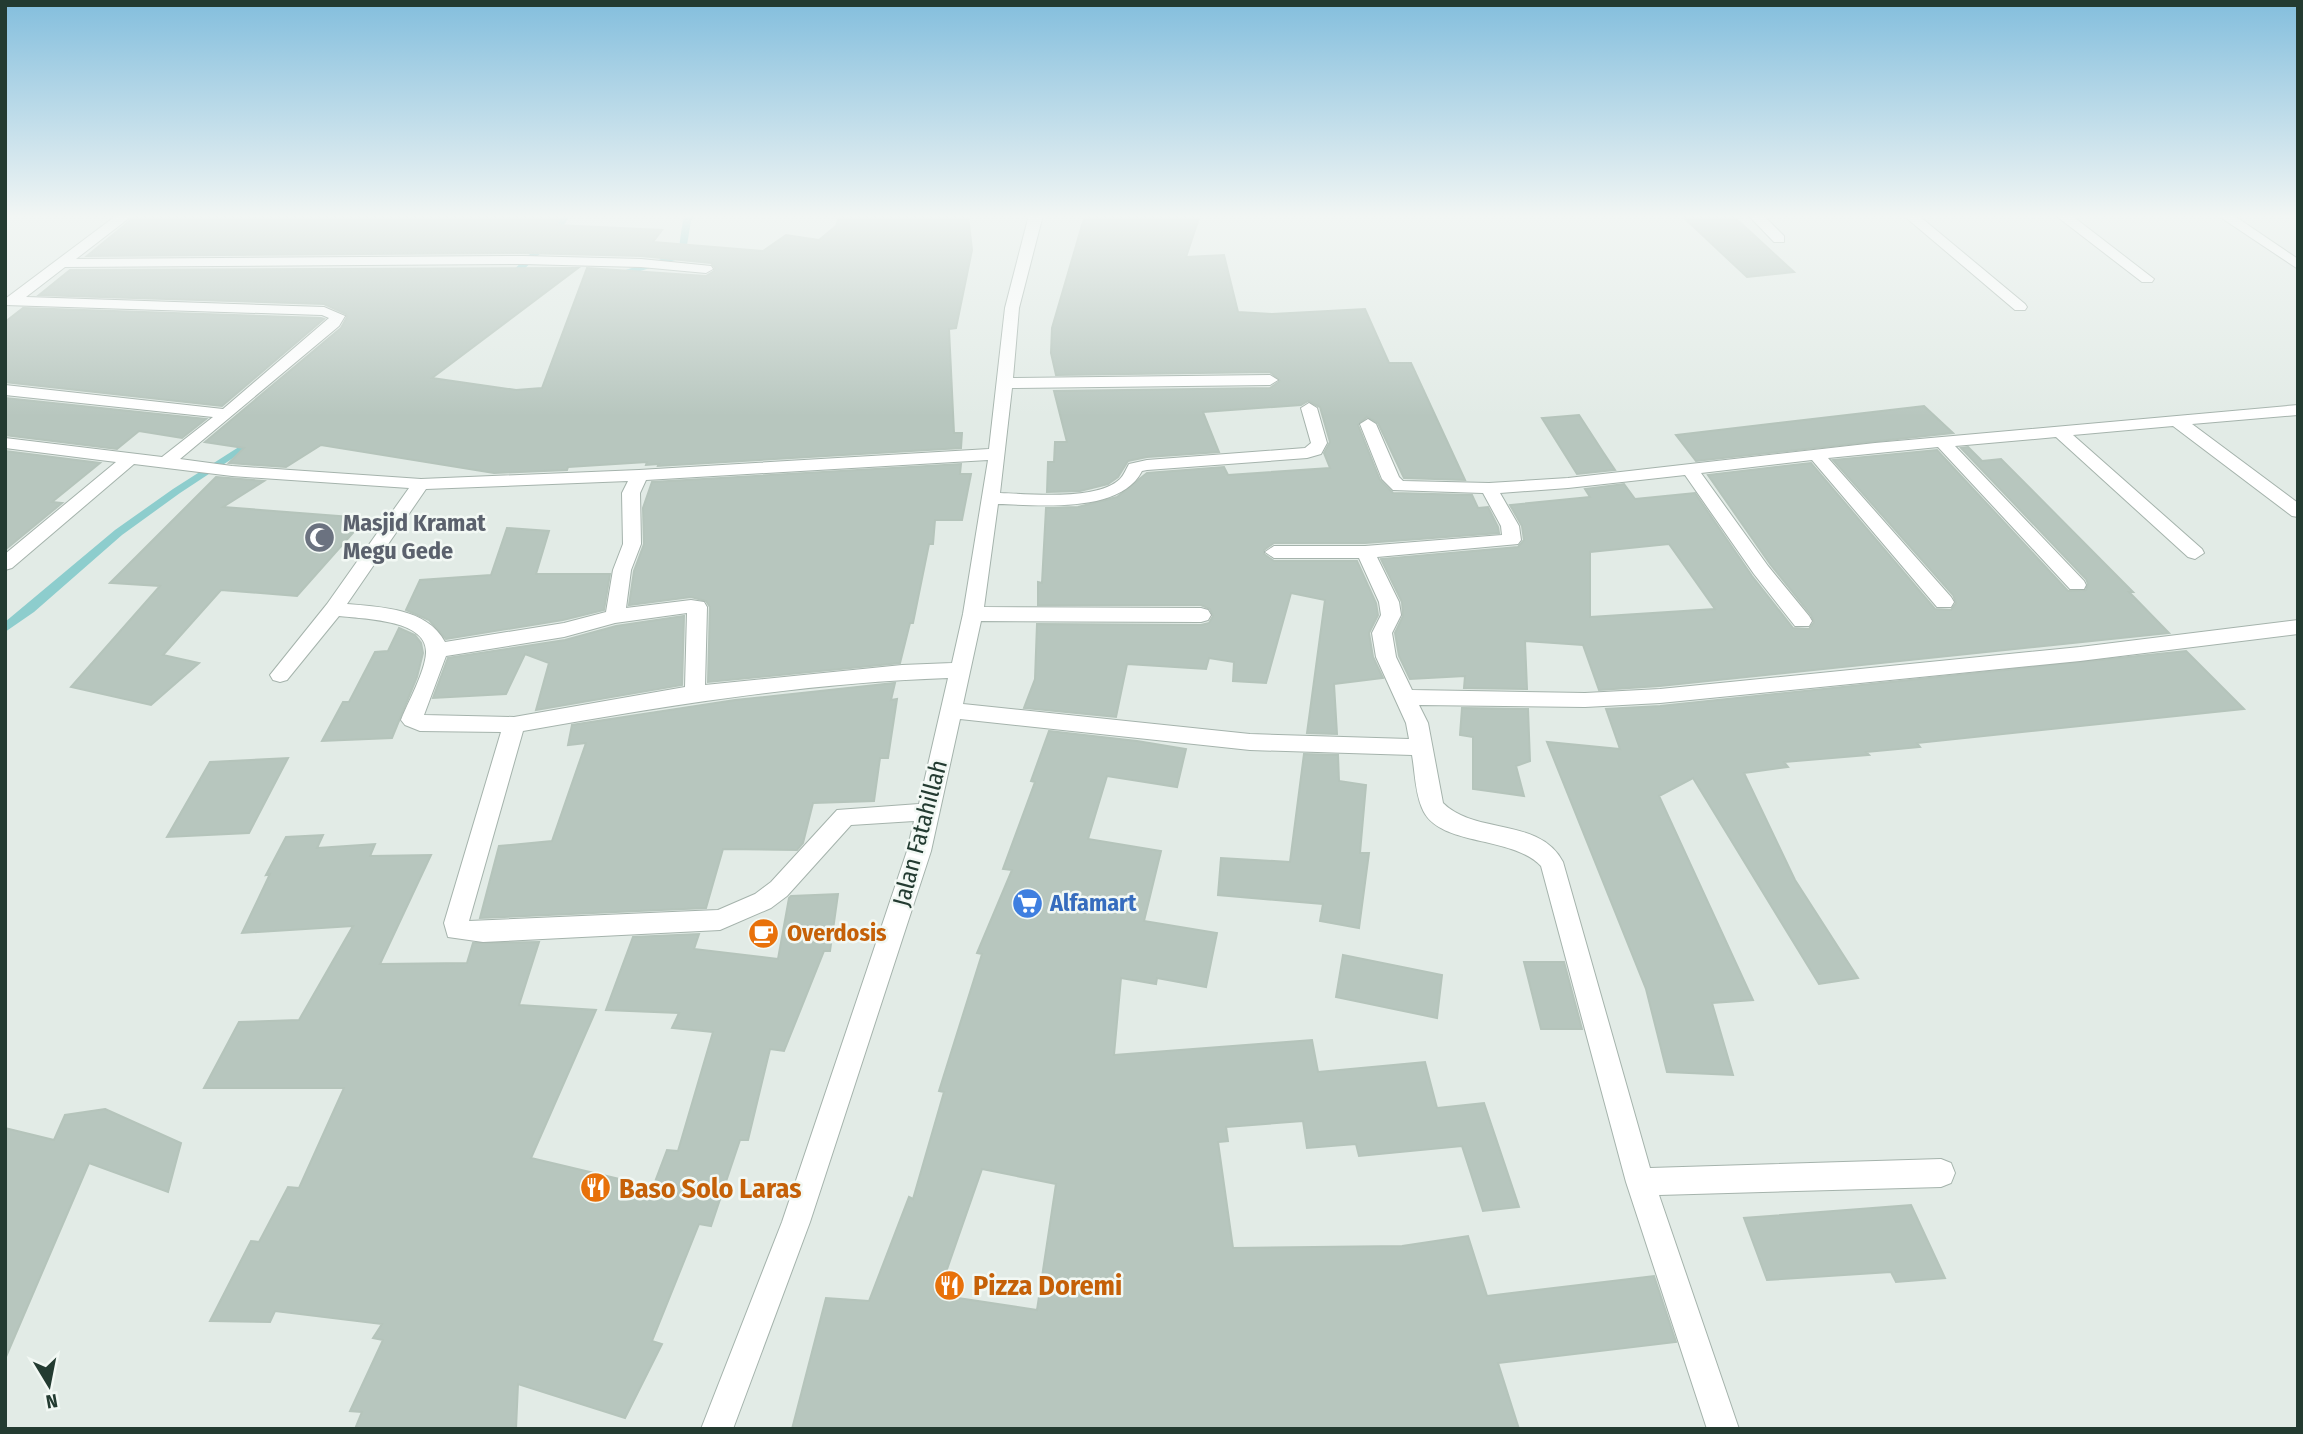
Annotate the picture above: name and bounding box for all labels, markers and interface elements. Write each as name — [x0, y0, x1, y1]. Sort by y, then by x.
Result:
place label: Masjid Kramat Megu Gede — [343, 509, 486, 565]
mosque icon: Masjid Kramat Megu Gede — [303, 520, 337, 554]
street label: Jalan Fatahillah — [887, 757, 953, 909]
supermarket icon: Alfamart — [1010, 886, 1044, 920]
place label: Alfamart — [1049, 889, 1137, 917]
cafe icon: Overdosis — [747, 916, 781, 950]
place label: Overdosis — [787, 919, 887, 947]
restaurant icon: Baso Solo Laras — [579, 1171, 613, 1205]
place label: Baso Solo Laras — [619, 1172, 802, 1205]
restaurant icon: Pizza Doremi — [933, 1268, 967, 1302]
place label: Pizza Doremi — [973, 1269, 1122, 1302]
north arrow — [14, 1350, 84, 1420]
text: N — [44, 1389, 59, 1414]

